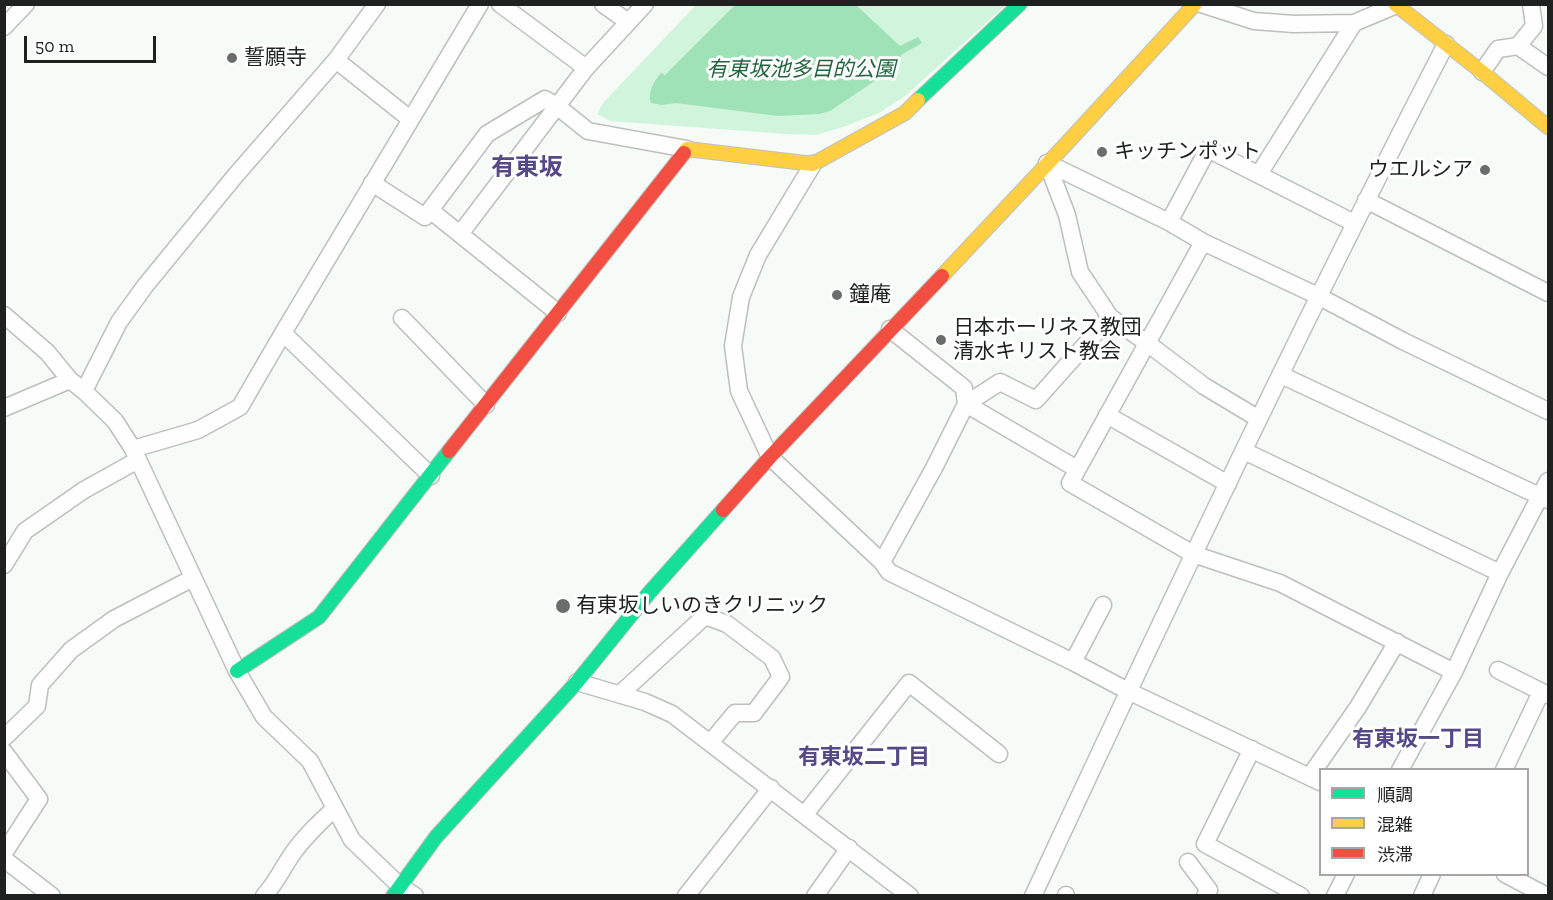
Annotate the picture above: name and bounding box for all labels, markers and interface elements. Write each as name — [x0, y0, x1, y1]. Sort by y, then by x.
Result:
scale bar — [27, 24, 159, 62]
text: 50 m — [35, 35, 74, 57]
place label: 誓願寺 — [244, 45, 307, 71]
marker: 誓願寺 — [225, 51, 239, 65]
park label: 有東坂池多目的公園 — [707, 57, 895, 83]
place label: キッチンポット — [1114, 139, 1261, 165]
marker: キッチンポット — [1095, 145, 1109, 159]
district label: 有東坂 — [491, 154, 563, 182]
place label: ウエルシア — [1368, 157, 1473, 183]
marker: ウエルシア — [1478, 163, 1492, 177]
place label: 鐘庵 — [849, 282, 891, 308]
marker: 鐘庵 — [830, 288, 844, 302]
place label: 日本ホーリネス教団 清水キリスト教会 — [953, 315, 1142, 365]
marker: 日本ホーリネス教団 清水キリスト教会 — [934, 333, 948, 347]
place label: 有東坂しいのきクリニック — [576, 593, 828, 619]
marker: 有東坂しいのきクリニック — [554, 597, 572, 615]
district label: 有東坂一丁目 — [1352, 727, 1484, 753]
district label: 有東坂二丁目 — [798, 745, 930, 771]
legend — [1319, 768, 1529, 876]
text: 順調 — [1377, 784, 1413, 806]
text: 混雑 — [1377, 814, 1413, 836]
text: 渋滞 — [1377, 844, 1413, 866]

